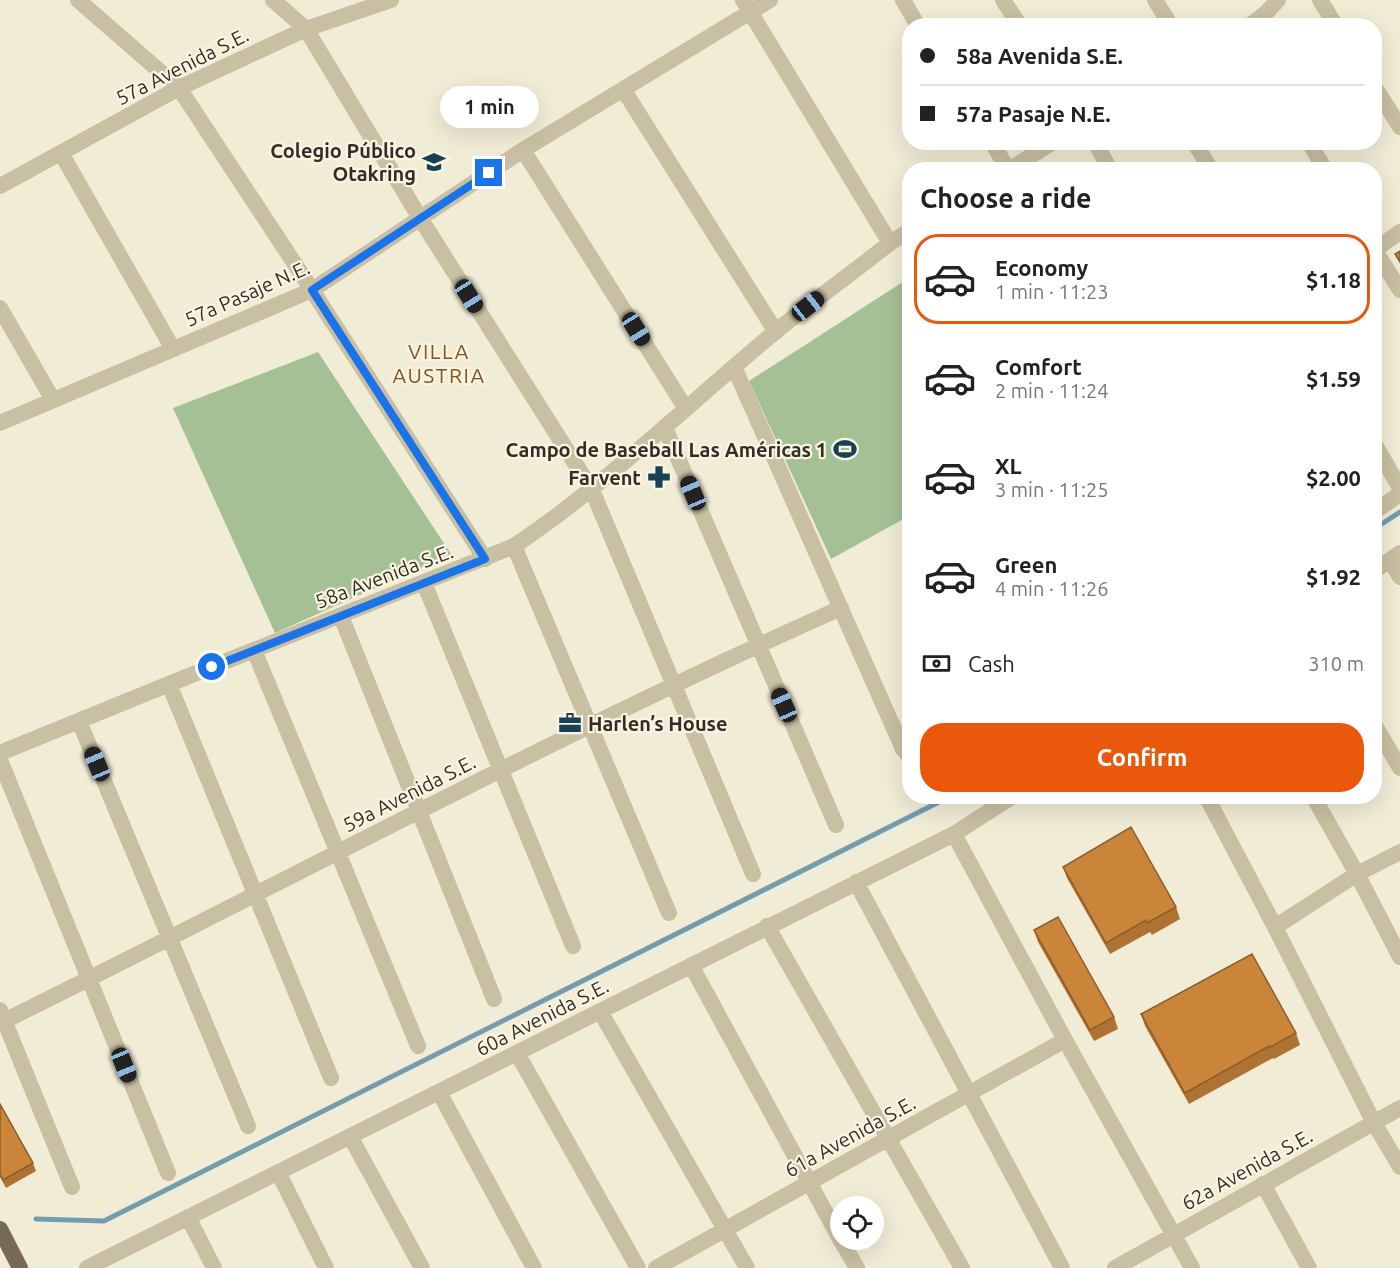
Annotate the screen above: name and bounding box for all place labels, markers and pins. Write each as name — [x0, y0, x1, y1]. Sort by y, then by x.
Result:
place label: Colegio Público Otakring — [270, 139, 416, 185]
school or university icon: Colegio Público Otakring — [421, 149, 447, 175]
sports icon: Campo de Baseball Las Américas 1 — [832, 436, 858, 462]
place label: Campo de Baseball Las Américas 1 — [506, 438, 827, 461]
pharmacy icon: Farvent — [646, 464, 672, 490]
place label: Farvent — [568, 466, 641, 489]
office icon: Harlen’s House — [557, 710, 583, 736]
place label: Harlen’s House — [588, 712, 728, 735]

